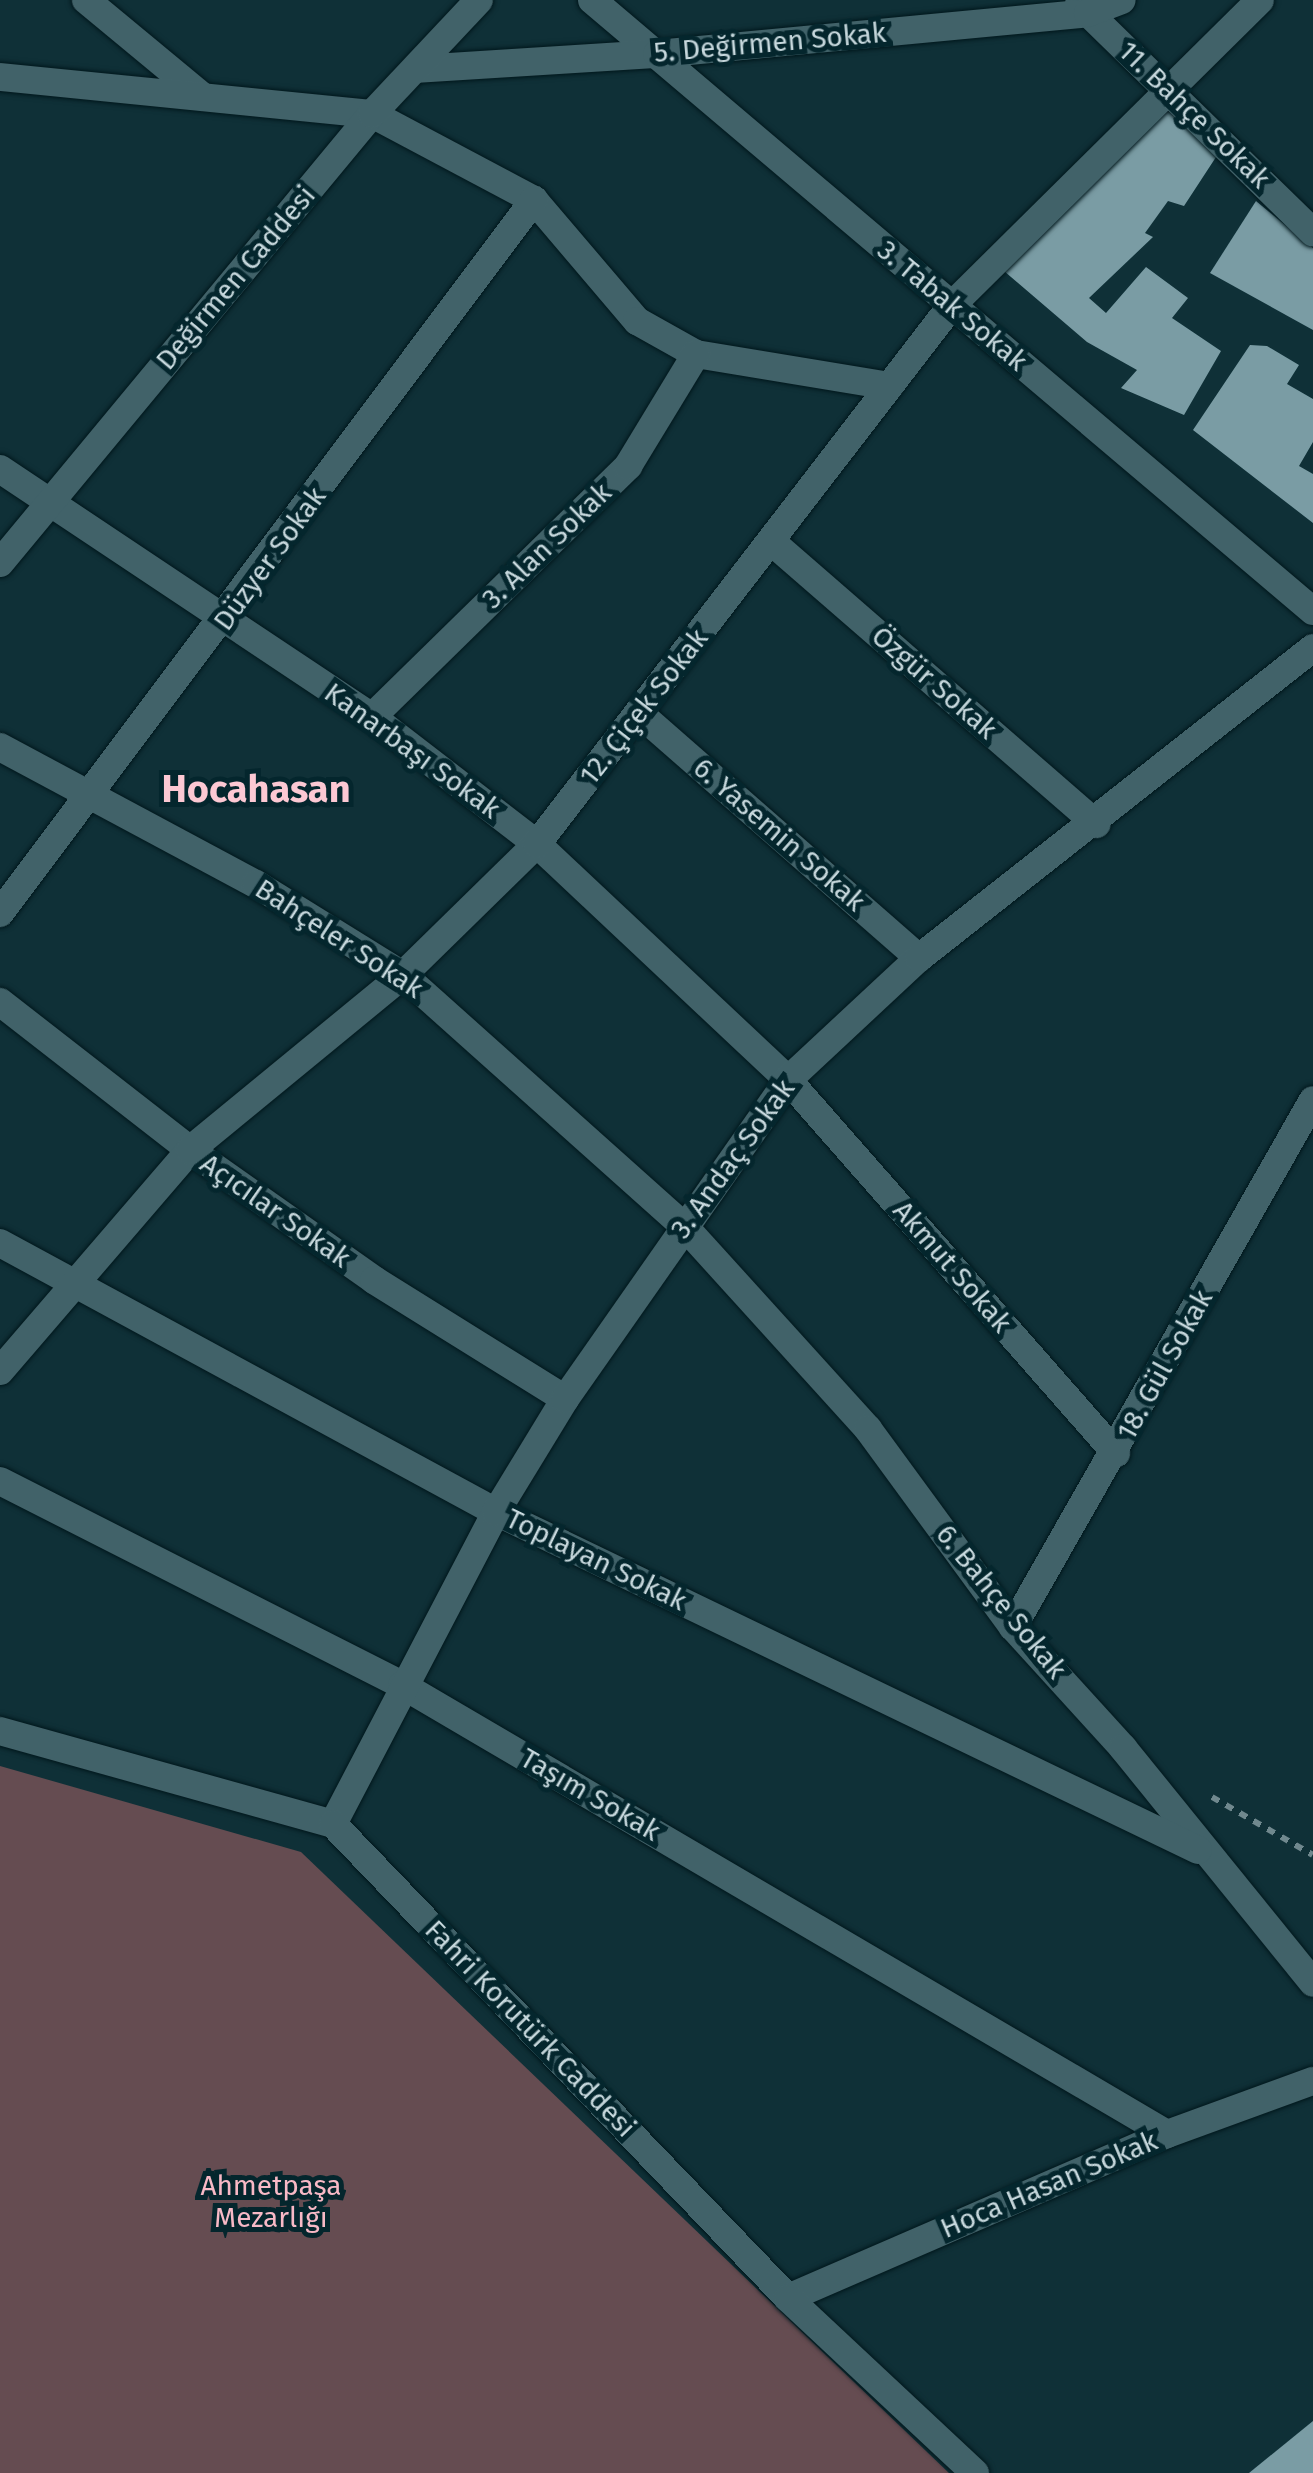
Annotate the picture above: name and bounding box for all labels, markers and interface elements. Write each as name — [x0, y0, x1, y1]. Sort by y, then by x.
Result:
street label: 5. Değirmen Sokak — [653, 16, 887, 70]
street label: 11. Bahçe Sokak — [1111, 34, 1277, 196]
street label: Değirmen Caddesi — [149, 179, 323, 377]
street label: 3. Tabak Sokak — [870, 234, 1034, 378]
street label: 3. Alan Sokak — [475, 476, 619, 616]
street label: Düzyer Sokak — [207, 481, 333, 637]
street label: Özgür Sokak — [865, 619, 1003, 747]
street label: 12. Çiçek Sokak — [573, 622, 715, 792]
street label: Kanarbaşı Sokak — [318, 676, 506, 826]
street label: 6. Yasemin Sokak — [686, 751, 872, 919]
district label: Hocahasan — [161, 767, 351, 813]
street label: Bahçeler Sokak — [249, 872, 429, 1006]
street label: 3. Andaç Sokak — [664, 1073, 802, 1245]
street label: Açıcılar Sokak — [194, 1147, 356, 1275]
street label: Akmut Sokak — [886, 1194, 1018, 1340]
street label: 18. Gül Sokak — [1110, 1284, 1220, 1446]
street label: Toplayan Sokak — [500, 1502, 692, 1618]
street label: 6. Bahçe Sokak — [929, 1518, 1073, 1686]
street label: Taşım Sokak — [514, 1742, 666, 1848]
street label: Fahri Korutürk Caddesi — [418, 1913, 642, 2145]
street label: Hoca Hasan Sokak — [936, 2124, 1162, 2246]
park label: Ahmetpaşa Mezarlığı — [200, 2169, 342, 2235]

